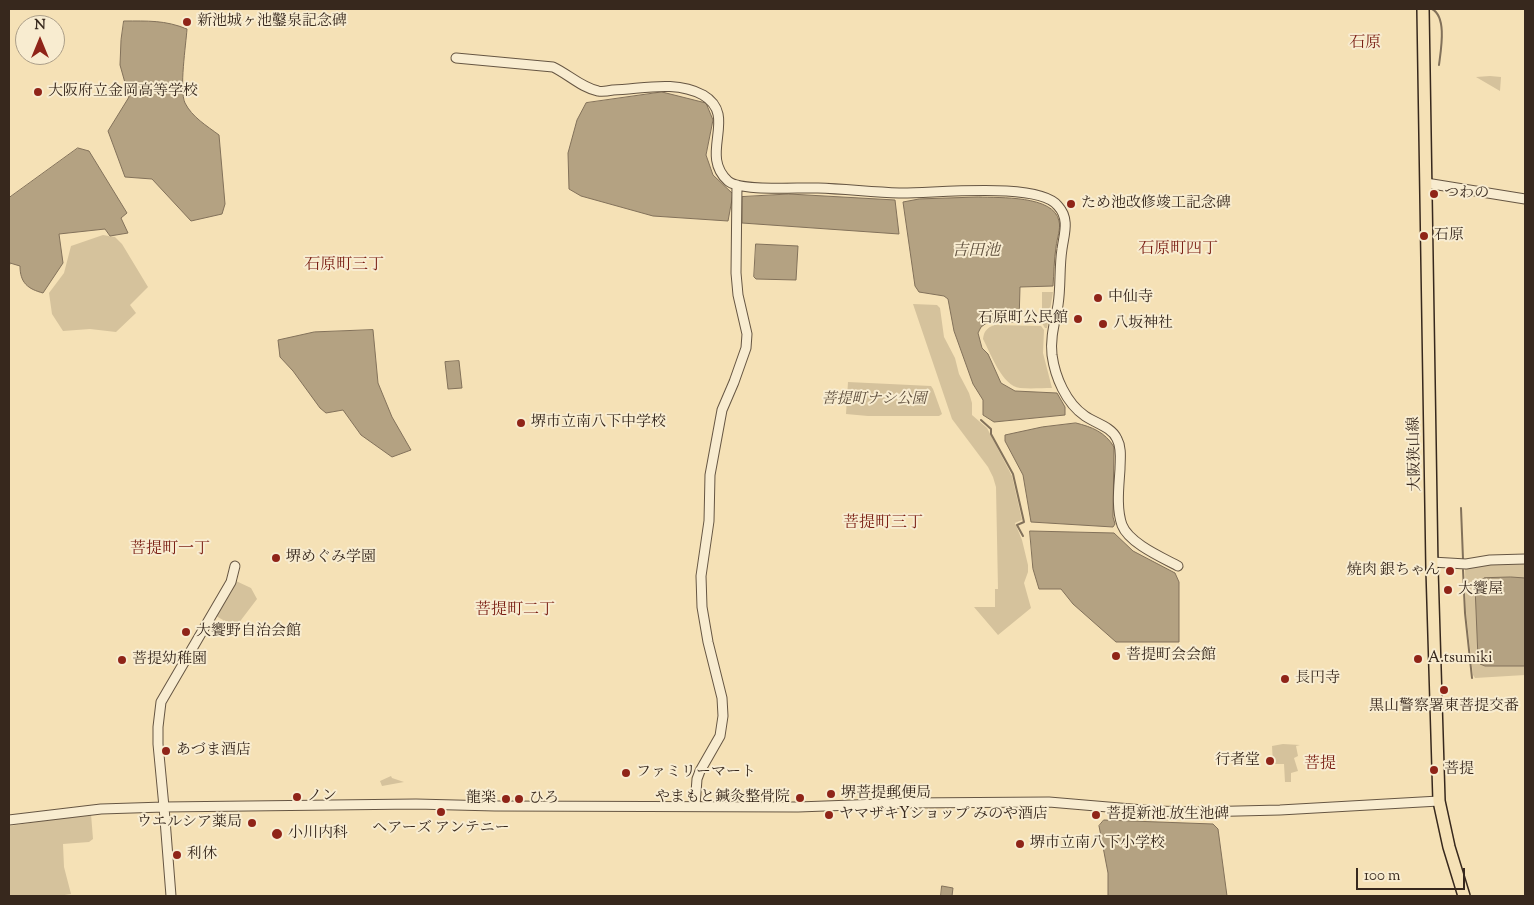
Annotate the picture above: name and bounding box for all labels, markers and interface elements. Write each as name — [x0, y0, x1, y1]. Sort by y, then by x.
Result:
place label: 新池城ヶ池鑿泉記念碑 — [197, 13, 347, 31]
north arrow — [15, 15, 65, 65]
text: N — [34, 16, 46, 36]
marker: 新池城ヶ池鑿泉記念碑 — [181, 16, 193, 28]
district label: 石原 — [1349, 34, 1381, 54]
place label: 大阪府立金岡高等学校 — [48, 83, 198, 101]
marker: 大阪府立金岡高等学校 — [32, 86, 44, 98]
place label: つわの — [1444, 185, 1489, 203]
marker: つわの — [1428, 188, 1440, 200]
place label: ため池改修竣工記念碑 — [1081, 195, 1231, 213]
marker: ため池改修竣工記念碑 — [1065, 198, 1077, 210]
place label: 石原 — [1434, 227, 1464, 245]
marker: 石原 — [1418, 230, 1430, 242]
district label: 石原町四丁 — [1138, 240, 1218, 260]
water label: 吉田池 — [952, 242, 1000, 262]
district label: 石原町三丁 — [304, 256, 384, 276]
place label: 中仙寺 — [1108, 289, 1153, 307]
marker: 中仙寺 — [1092, 292, 1104, 304]
place label: 石原町公民館 — [978, 310, 1068, 328]
marker: 石原町公民館 — [1072, 313, 1084, 325]
place label: 八坂神社 — [1113, 315, 1173, 333]
marker: 八坂神社 — [1097, 318, 1109, 330]
park label: 菩提町ナシ公園 — [822, 391, 926, 409]
place label: 堺市立南八下中学校 — [531, 414, 666, 432]
street label: 大阪狭山線 — [1406, 416, 1426, 492]
marker: 堺市立南八下中学校 — [515, 417, 527, 429]
district label: 菩提町三丁 — [843, 514, 923, 534]
district label: 菩提町一丁 — [130, 540, 210, 560]
place label: 堺めぐみ学園 — [286, 549, 376, 567]
marker: 堺めぐみ学園 — [270, 552, 282, 564]
place label: 焼肉 銀ちゃん — [1347, 562, 1440, 580]
marker: 焼肉 銀ちゃん — [1444, 565, 1456, 577]
place label: 大饗屋 — [1458, 581, 1503, 599]
marker: 大饗屋 — [1442, 584, 1454, 596]
district label: 菩提町二丁 — [475, 601, 555, 621]
place label: 大饗野自治会館 — [196, 623, 301, 641]
marker: 大饗野自治会館 — [180, 626, 192, 638]
place label: 菩提町会会館 — [1126, 647, 1216, 665]
marker: 菩提町会会館 — [1110, 650, 1122, 662]
place label: A.tsumiki — [1428, 650, 1493, 668]
place label: 菩提幼稚園 — [132, 651, 207, 669]
marker: A.tsumiki — [1412, 653, 1424, 665]
marker: 菩提幼稚園 — [116, 654, 128, 666]
place label: 長円寺 — [1295, 670, 1340, 688]
marker: 長円寺 — [1279, 673, 1291, 685]
marker: 黒山警察署東菩提交番 — [1438, 684, 1450, 696]
place label: 黒山警察署東菩提交番 — [1369, 698, 1519, 716]
place label: あづま酒店 — [176, 742, 251, 760]
marker: あづま酒店 — [160, 745, 172, 757]
place label: 行者堂 — [1215, 752, 1260, 770]
marker: 行者堂 — [1264, 755, 1276, 767]
district label: 菩提 — [1304, 755, 1336, 775]
place label: 菩提 — [1444, 761, 1474, 779]
place label: ファミリーマート — [636, 764, 756, 782]
marker: 菩提 — [1428, 764, 1440, 776]
marker: ファミリーマート — [620, 767, 632, 779]
place label: 堺菩提郵便局 — [841, 785, 931, 803]
place label: ノン — [307, 788, 337, 806]
marker: 堺菩提郵便局 — [825, 788, 837, 800]
place label: やまもと鍼灸整骨院 — [655, 789, 790, 807]
place label: 龍楽 — [466, 790, 496, 808]
place label: ひろ — [529, 790, 559, 808]
marker: ノン — [291, 791, 303, 803]
marker: やまもと鍼灸整骨院 — [794, 792, 806, 804]
marker: 龍楽 — [500, 793, 512, 805]
marker: ひろ — [513, 793, 525, 805]
marker: ヘアーズ アンテニー — [435, 806, 447, 818]
place label: ヤマザキYショップ みのや酒店 — [839, 806, 1048, 824]
place label: 菩提新池 放生池碑 — [1106, 806, 1229, 824]
marker: ヤマザキYショップ みのや酒店 — [823, 809, 835, 821]
marker: 菩提新池 放生池碑 — [1090, 809, 1102, 821]
place label: ウエルシア薬局 — [137, 814, 242, 832]
marker: ウエルシア薬局 — [246, 817, 258, 829]
place label: ヘアーズ アンテニー — [372, 820, 510, 838]
place label: 小川内科 — [288, 825, 348, 843]
marker: 小川内科 — [270, 827, 284, 841]
place label: 堺市立南八下小学校 — [1030, 835, 1165, 853]
marker: 堺市立南八下小学校 — [1014, 838, 1026, 850]
place label: 利休 — [187, 846, 217, 864]
marker: 利休 — [171, 849, 183, 861]
scale bar — [1359, 858, 1468, 890]
text: 100 m — [1364, 866, 1400, 887]

